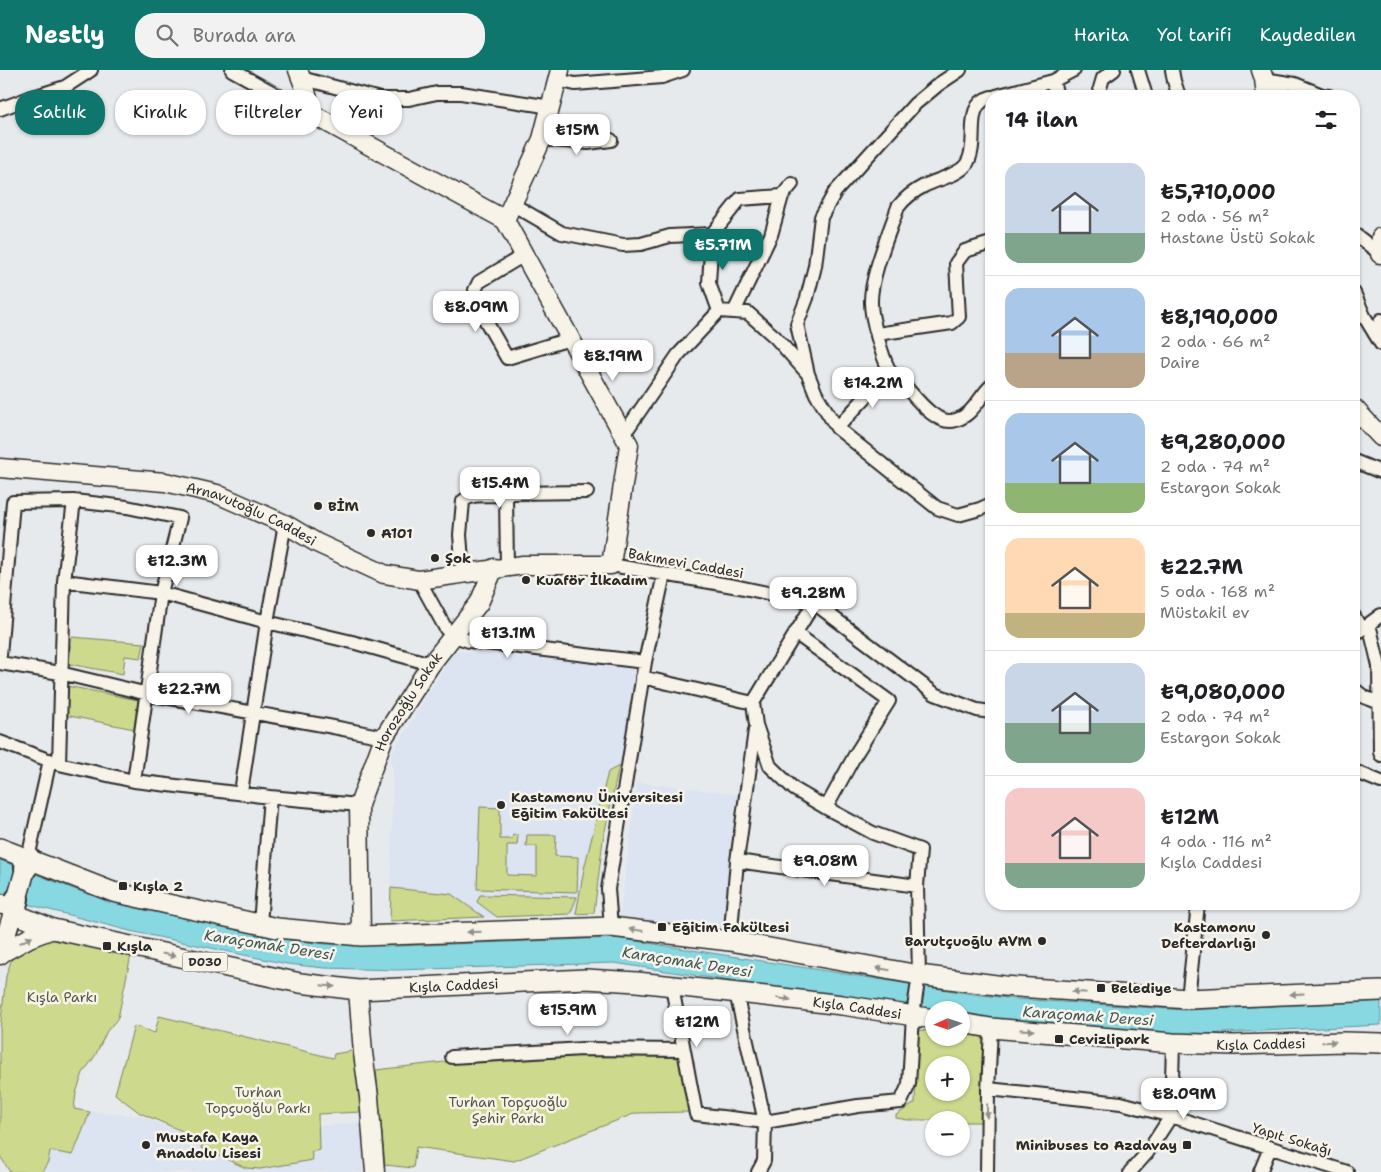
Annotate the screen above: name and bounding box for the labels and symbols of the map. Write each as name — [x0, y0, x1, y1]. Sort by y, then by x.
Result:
pin: ₺15M — [547, 114, 607, 156]
pin: ₺5.71M — [682, 228, 764, 271]
pin: ₺8.09M — [435, 290, 517, 333]
pin: ₺8.19M — [572, 340, 654, 382]
pin: ₺14.2M — [832, 366, 914, 409]
pin: ₺15.4M — [459, 466, 541, 509]
street label: Arnavutoğlu Caddesi — [184, 478, 320, 550]
place label: BİM — [328, 497, 360, 515]
marker: BİM — [312, 500, 324, 512]
place label: A101 — [381, 524, 413, 542]
marker: A101 — [365, 527, 377, 539]
pin: ₺12.3M — [136, 544, 218, 587]
street label: Bakımevi Caddesi — [627, 544, 745, 582]
place label: Şok — [445, 549, 471, 567]
marker: Şok — [429, 552, 441, 564]
place label: Kuaför İlkadım — [536, 571, 648, 589]
marker: Kuaför İlkadım — [520, 574, 532, 586]
pin: ₺9.28M — [772, 576, 854, 619]
pin: ₺13.1M — [467, 616, 549, 659]
street label: Horozoğlu Sokak — [370, 648, 446, 754]
pin: ₺22.7M — [148, 672, 230, 715]
place label: Kastamonu Üniversitesi Eğitim Fakültesi — [511, 788, 683, 822]
marker: Kastamonu Üniversitesi Eğitim Fakültesi — [495, 799, 507, 811]
pin: ₺9.08M — [784, 844, 866, 887]
place label: Kışla 2 — [133, 877, 183, 895]
marker: Kışla 2 — [117, 880, 129, 892]
place label: Eğitim Fakültesi — [672, 918, 789, 936]
place label: Kastamonu Defterdarlığı — [1161, 918, 1256, 952]
marker: Eğitim Fakültesi — [656, 921, 668, 933]
water label: Karaçomak Deresi — [203, 925, 336, 965]
one-way arrow — [628, 926, 644, 934]
one-way arrow — [466, 928, 482, 936]
marker: Kastamonu Defterdarlığı — [1260, 929, 1272, 941]
place label: Barutçuoğlu AVM — [905, 932, 1033, 950]
marker: Barutçuoğlu AVM — [1036, 935, 1048, 947]
one-way arrow — [19, 936, 33, 944]
place label: Kışla — [117, 937, 153, 955]
marker: Kışla — [101, 940, 113, 952]
water label: Karaçomak Deresi — [621, 942, 754, 982]
one-way arrow — [161, 951, 177, 959]
road number: D030 — [182, 952, 228, 972]
one-way arrow — [875, 964, 891, 972]
street label: Kışla Caddesi — [409, 974, 499, 997]
place label: Belediye — [1111, 979, 1172, 997]
one-way arrow — [320, 982, 336, 990]
marker: Belediye — [1095, 982, 1107, 994]
park label: Kışla Parkı — [27, 988, 97, 1006]
one-way arrow — [1071, 988, 1087, 996]
one-way arrow — [1289, 991, 1305, 999]
street label: Kışla Caddesi — [812, 993, 903, 1023]
pin: ₺15.9M — [527, 994, 609, 1036]
one-way arrow — [777, 995, 793, 1003]
north arrow — [925, 1001, 970, 1046]
water label: Karaçomak Deresi — [1022, 1001, 1155, 1031]
pin: ₺12M — [667, 1006, 727, 1048]
one-way arrow — [1019, 1027, 1035, 1035]
place label: Cevizlipark — [1069, 1030, 1150, 1048]
marker: Cevizlipark — [1053, 1033, 1065, 1045]
street label: Kışla Caddesi — [1216, 1034, 1306, 1054]
one-way arrow — [1321, 1038, 1337, 1046]
pin: ₺8.09M — [1143, 1078, 1225, 1120]
park label: Turhan Topçuoğlu Parkı — [205, 1083, 311, 1117]
park label: Turhan Topçuoğlu Şehir Parkı — [449, 1093, 567, 1127]
one-way arrow — [983, 1104, 991, 1120]
street label: Yapıt Sokağı — [1250, 1118, 1334, 1160]
place label: Mustafa Kaya Anadolu Lisesi — [156, 1128, 261, 1162]
place label: Minibuses to Azdavay — [1016, 1136, 1177, 1154]
marker: Mustafa Kaya Anadolu Lisesi — [140, 1139, 152, 1151]
marker: Minibuses to Azdavay — [1181, 1139, 1193, 1151]

